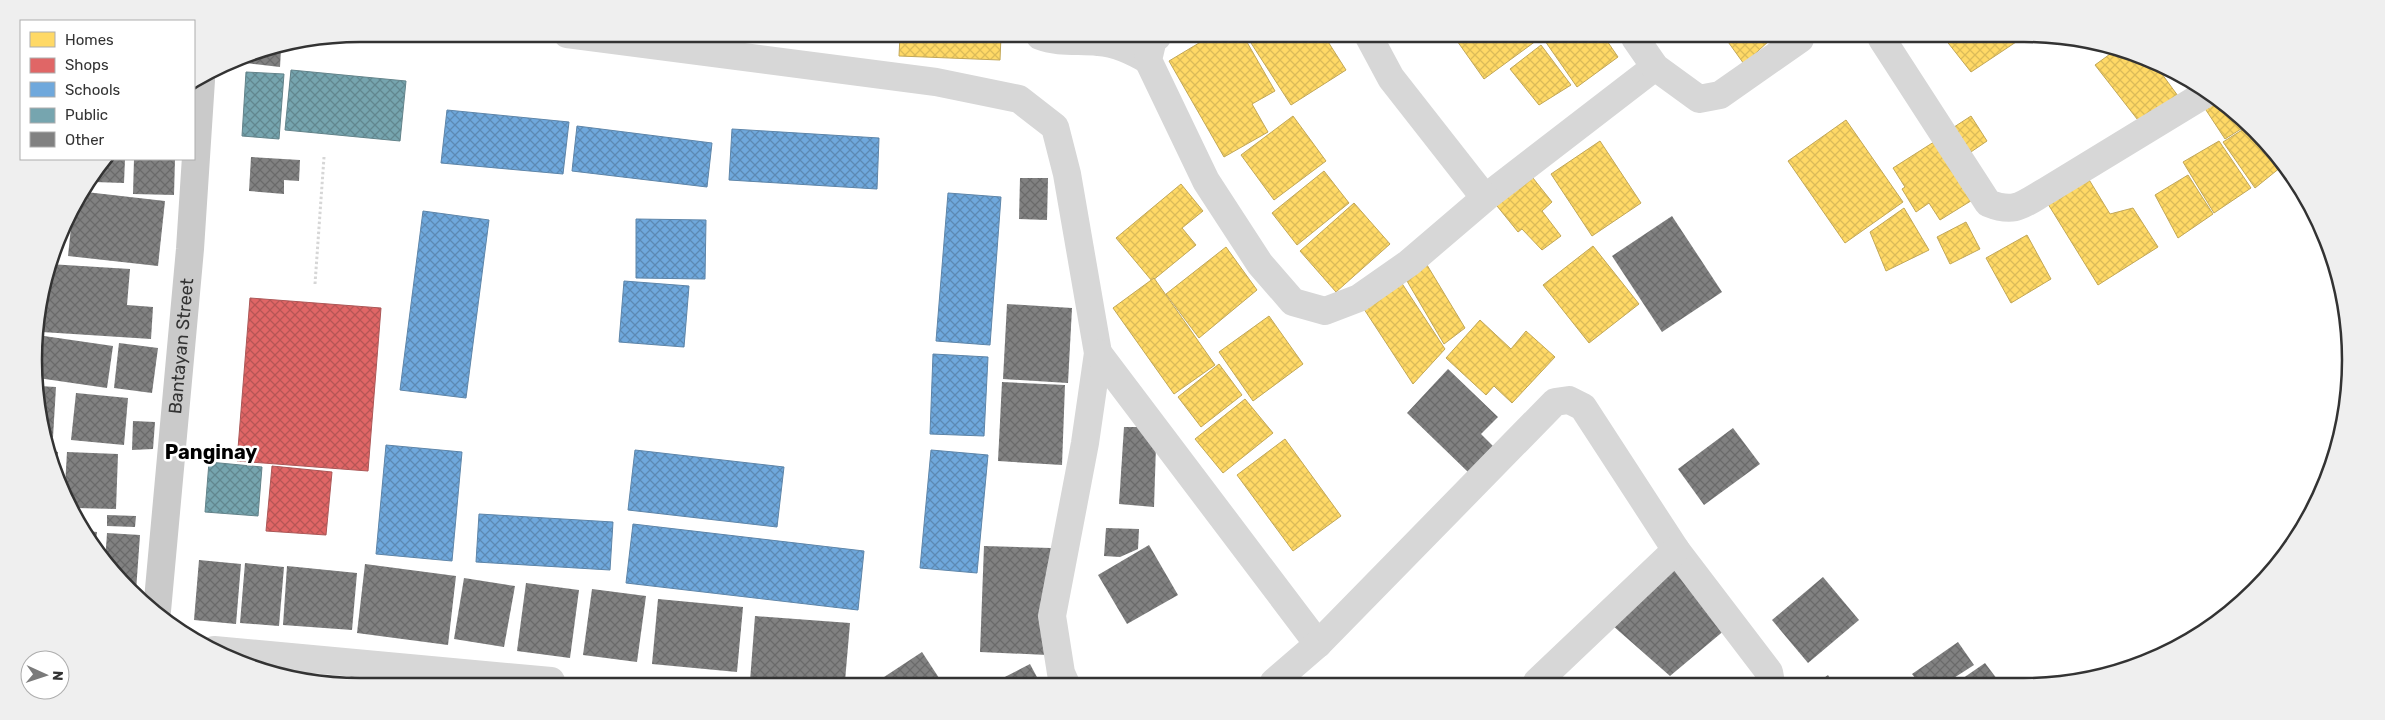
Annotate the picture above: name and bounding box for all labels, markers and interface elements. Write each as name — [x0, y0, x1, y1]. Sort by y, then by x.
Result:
legend — [20, 20, 195, 160]
text: Homes — [65, 31, 114, 49]
text: Shops — [65, 56, 109, 74]
text: Schools — [65, 81, 121, 99]
text: Public — [65, 106, 108, 124]
text: Other — [65, 131, 105, 149]
street label: Bantayan Street — [164, 277, 198, 415]
district label: Panginay — [165, 440, 257, 464]
north arrow — [20, 650, 70, 700]
text: N — [49, 670, 66, 681]

